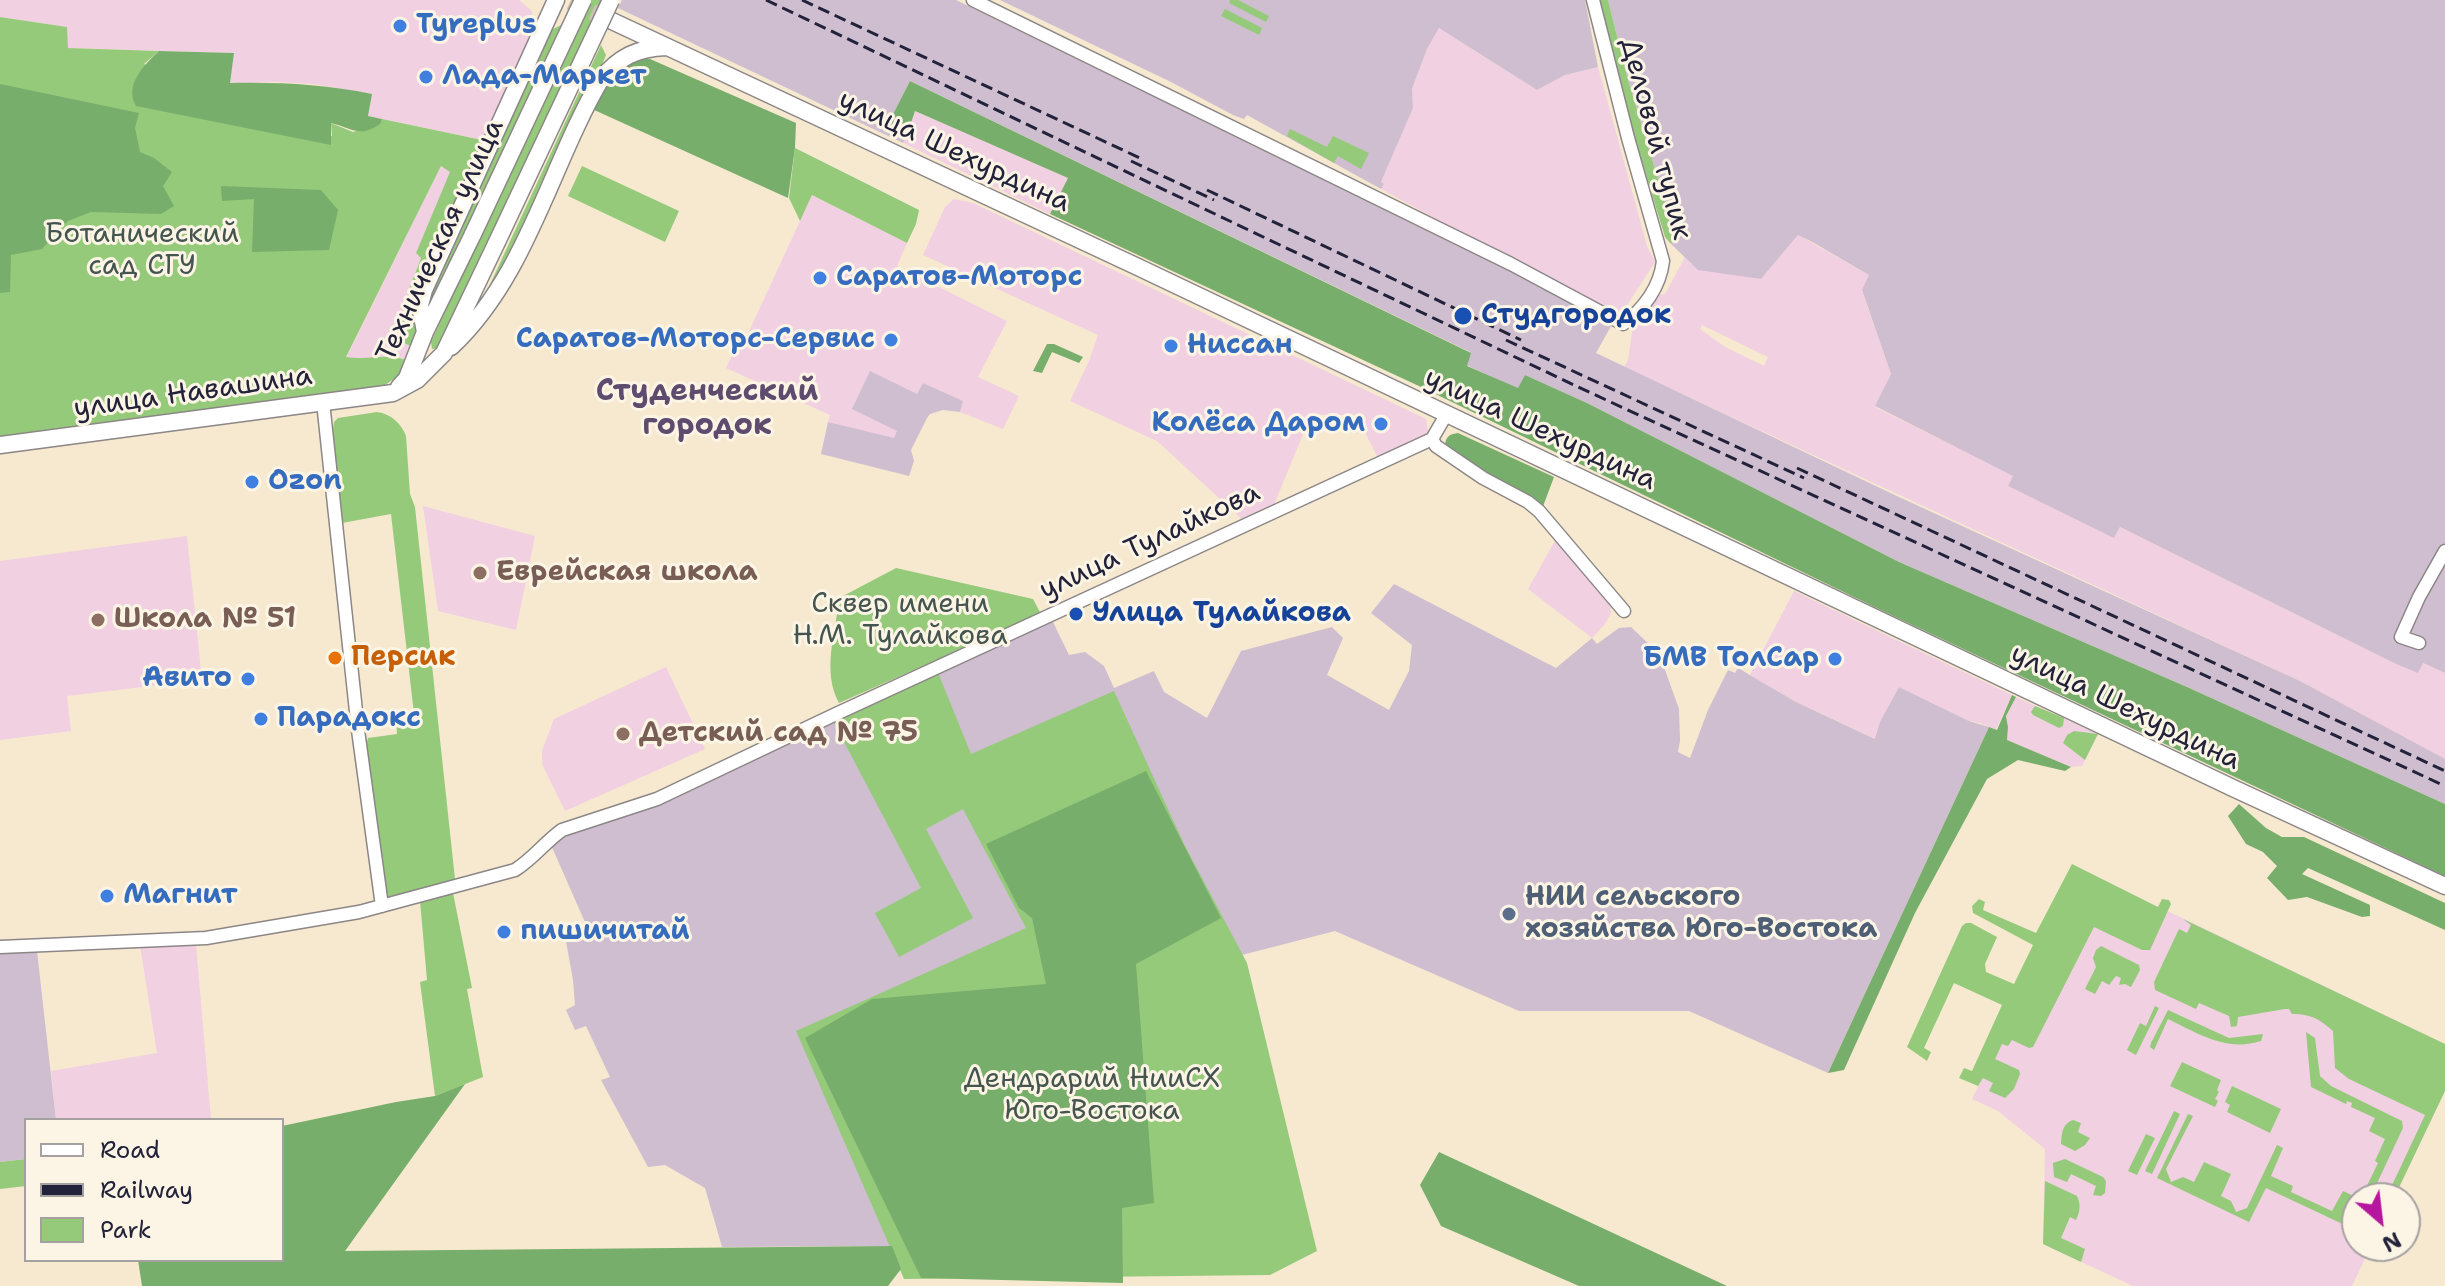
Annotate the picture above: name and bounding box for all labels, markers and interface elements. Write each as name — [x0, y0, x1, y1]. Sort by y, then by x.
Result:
place label: Tyreplus — [416, 9, 537, 43]
marker: Tyreplus — [391, 17, 409, 35]
street label: Деловой тупик — [1612, 34, 1698, 244]
place label: Лада-Маркет — [442, 60, 647, 94]
marker: Лада-Маркет — [417, 68, 435, 86]
street label: улица Шехурдина — [833, 84, 1075, 220]
street label: Техническая улица — [370, 114, 512, 368]
park label: Ботанический сад СГУ — [45, 218, 239, 284]
place label: Саратов-Моторс — [836, 261, 1082, 295]
marker: Саратов-Моторс — [811, 269, 829, 287]
place label: Студгородок — [1481, 299, 1671, 333]
marker: Студгородок — [1452, 305, 1474, 327]
place label: Саратов-Моторс-Сервис — [516, 323, 875, 357]
place label: Ниссан — [1187, 329, 1293, 363]
marker: Саратов-Моторс-Сервис — [882, 331, 900, 349]
marker: Ниссан — [1162, 337, 1180, 355]
street label: улица Навашина — [72, 360, 314, 426]
street label: улица Шехурдина — [1419, 362, 1661, 498]
district label: Студенческий городок — [596, 374, 818, 444]
place label: Колёса Даром — [1151, 407, 1365, 441]
marker: Колёса Даром — [1372, 415, 1390, 433]
place label: Ozon — [268, 465, 342, 499]
marker: Ozon — [243, 473, 261, 491]
street label: улица Тулайкова — [1034, 476, 1266, 608]
place label: Еврейская школа — [496, 556, 758, 590]
marker: Еврейская школа — [471, 564, 489, 582]
park label: Сквер имени Н.М. Тулайкова — [792, 588, 1008, 654]
place label: Улица Тулайкова — [1092, 597, 1351, 631]
place label: Школа № 51 — [114, 603, 296, 637]
marker: Улица Тулайкова — [1067, 605, 1085, 623]
marker: Школа № 51 — [89, 611, 107, 629]
street label: улица Шехурдина — [2005, 638, 2245, 778]
place label: Персик — [351, 641, 455, 675]
place label: БМВ ТолСар — [1643, 642, 1819, 676]
marker: Персик — [326, 649, 344, 667]
marker: БМВ ТолСар — [1826, 650, 1844, 668]
place label: Авито — [142, 662, 232, 696]
marker: Авито — [239, 670, 257, 688]
place label: Парадокс — [277, 702, 421, 736]
marker: Парадокс — [252, 710, 270, 728]
place label: Детский сад № 75 — [639, 717, 918, 751]
marker: Детский сад № 75 — [614, 725, 632, 743]
place label: Магнит — [123, 879, 237, 913]
place label: НИИ сельского хозяйства Юго-Востока — [1525, 881, 1877, 947]
marker: Магнит — [98, 887, 116, 905]
marker: НИИ сельского хозяйства Юго-Востока — [1500, 905, 1518, 923]
place label: пишичитай — [520, 915, 690, 949]
marker: пишичитай — [495, 923, 513, 941]
park label: Дендрарий НииСХ Юго-Востока — [964, 1063, 1220, 1129]
legend — [24, 1118, 284, 1262]
text: Road — [100, 1134, 160, 1166]
text: Railway — [100, 1174, 193, 1206]
north arrow — [2341, 1182, 2421, 1262]
text: Park — [100, 1214, 152, 1246]
text: N — [2377, 1225, 2406, 1259]

